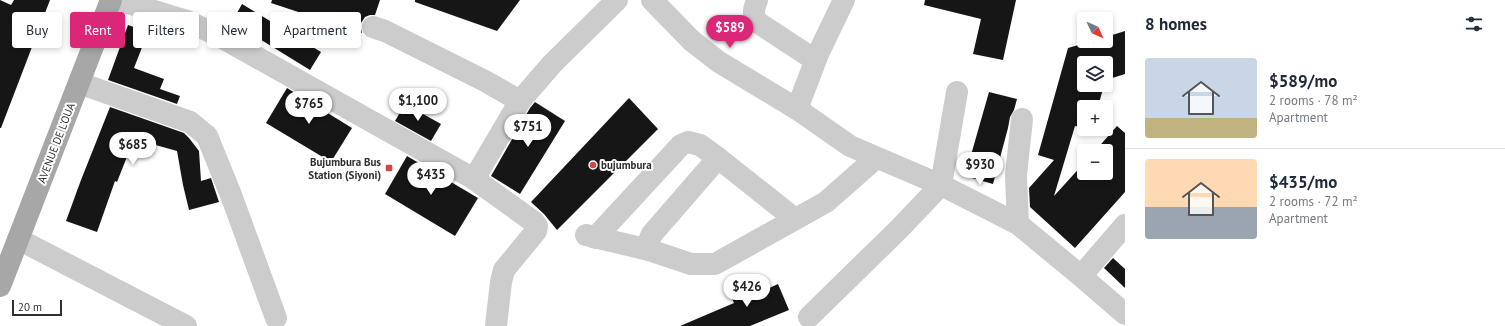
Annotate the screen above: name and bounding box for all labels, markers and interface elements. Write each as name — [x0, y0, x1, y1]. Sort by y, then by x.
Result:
chip: Buy — [12, 12, 62, 48]
chip: Rent — [70, 12, 125, 48]
chip: Filters — [133, 12, 199, 48]
chip: New — [207, 12, 262, 48]
chip: Apartment — [270, 12, 361, 48]
north arrow — [1077, 12, 1113, 48]
map controls — [1077, 12, 1113, 180]
text: 8 homes — [1145, 13, 1207, 35]
icon: filters — [1463, 13, 1485, 35]
pin: $589 — [706, 15, 754, 49]
text: $589 — [715, 19, 745, 36]
button: layers — [1077, 56, 1113, 92]
text: $589/mo — [1269, 70, 1337, 92]
icon: home — [1177, 74, 1225, 122]
pin: $1,100 — [385, 88, 451, 122]
pin: $765 — [285, 91, 333, 125]
text: $1,100 — [398, 92, 438, 109]
text: 2 rooms · 78 m² — [1269, 92, 1358, 109]
text: $765 — [294, 95, 324, 112]
street label: AVENUE DE L'OUA — [34, 100, 78, 185]
button: + — [1077, 100, 1113, 136]
text: Apartment — [1269, 109, 1328, 126]
pin: $751 — [504, 114, 552, 148]
text: $751 — [513, 118, 543, 135]
pin: $685 — [109, 132, 157, 166]
text: $685 — [118, 136, 148, 153]
button: − — [1077, 144, 1113, 180]
pin: $930 — [956, 152, 1004, 186]
place label: Bujumbura Bus Station (Siyoni) — [308, 155, 381, 182]
text: $930 — [965, 156, 995, 173]
place label: bujumbura — [601, 158, 652, 172]
marker: bujumbura — [588, 160, 598, 170]
pin: $435 — [407, 162, 455, 196]
marker: Bujumbura Bus Station (Siyoni) — [384, 163, 394, 173]
text: $435 — [416, 166, 446, 183]
text: $435/mo — [1269, 171, 1337, 193]
icon: home — [1177, 175, 1225, 223]
text: 2 rooms · 72 m² — [1269, 193, 1358, 210]
text: Apartment — [1269, 210, 1328, 227]
pin: $426 — [723, 274, 771, 308]
text: $426 — [732, 278, 762, 295]
scale bar — [12, 298, 62, 317]
text: 20 m — [18, 300, 42, 314]

